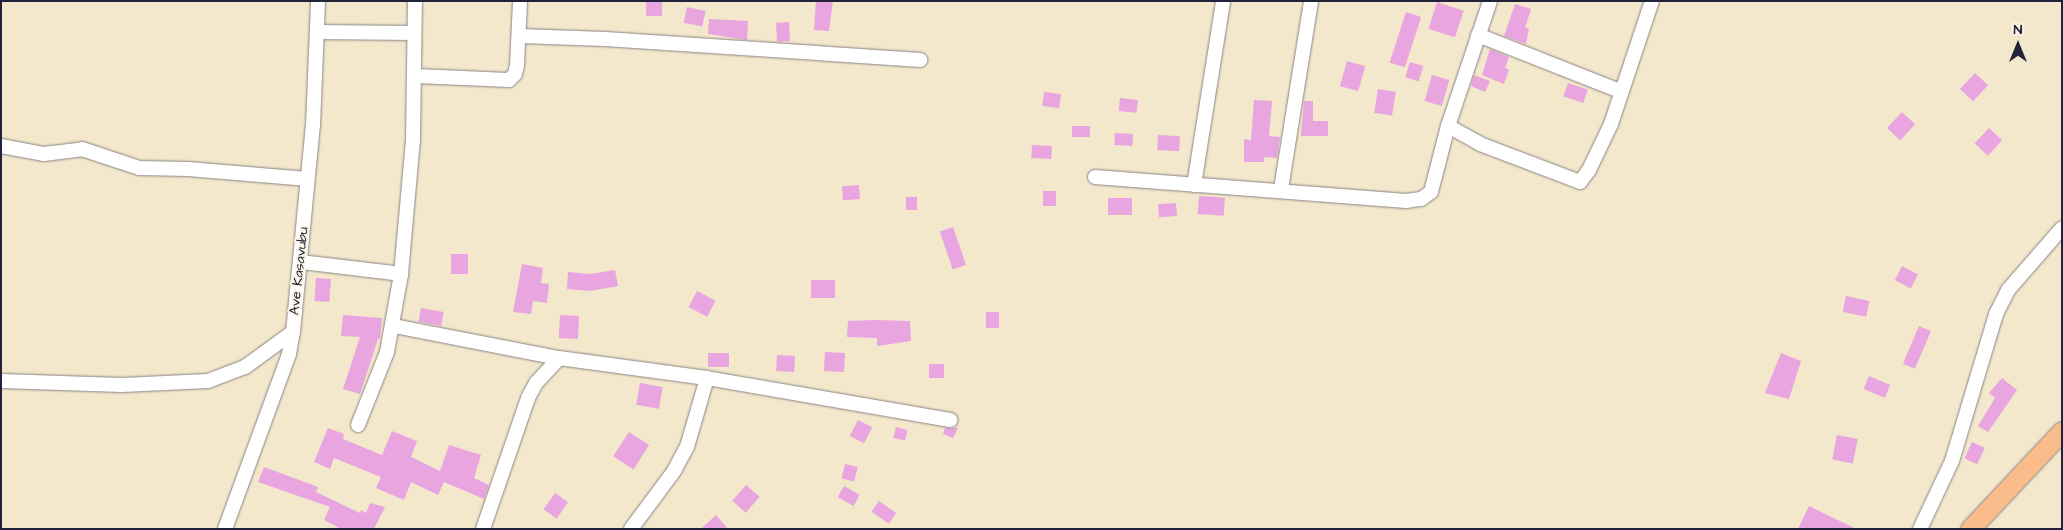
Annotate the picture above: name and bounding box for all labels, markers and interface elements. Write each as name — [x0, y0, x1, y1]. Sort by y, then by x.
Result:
north arrow — [1993, 20, 2043, 70]
text: N — [2014, 20, 2022, 40]
street label: Ave Kasavubu — [286, 226, 312, 316]

